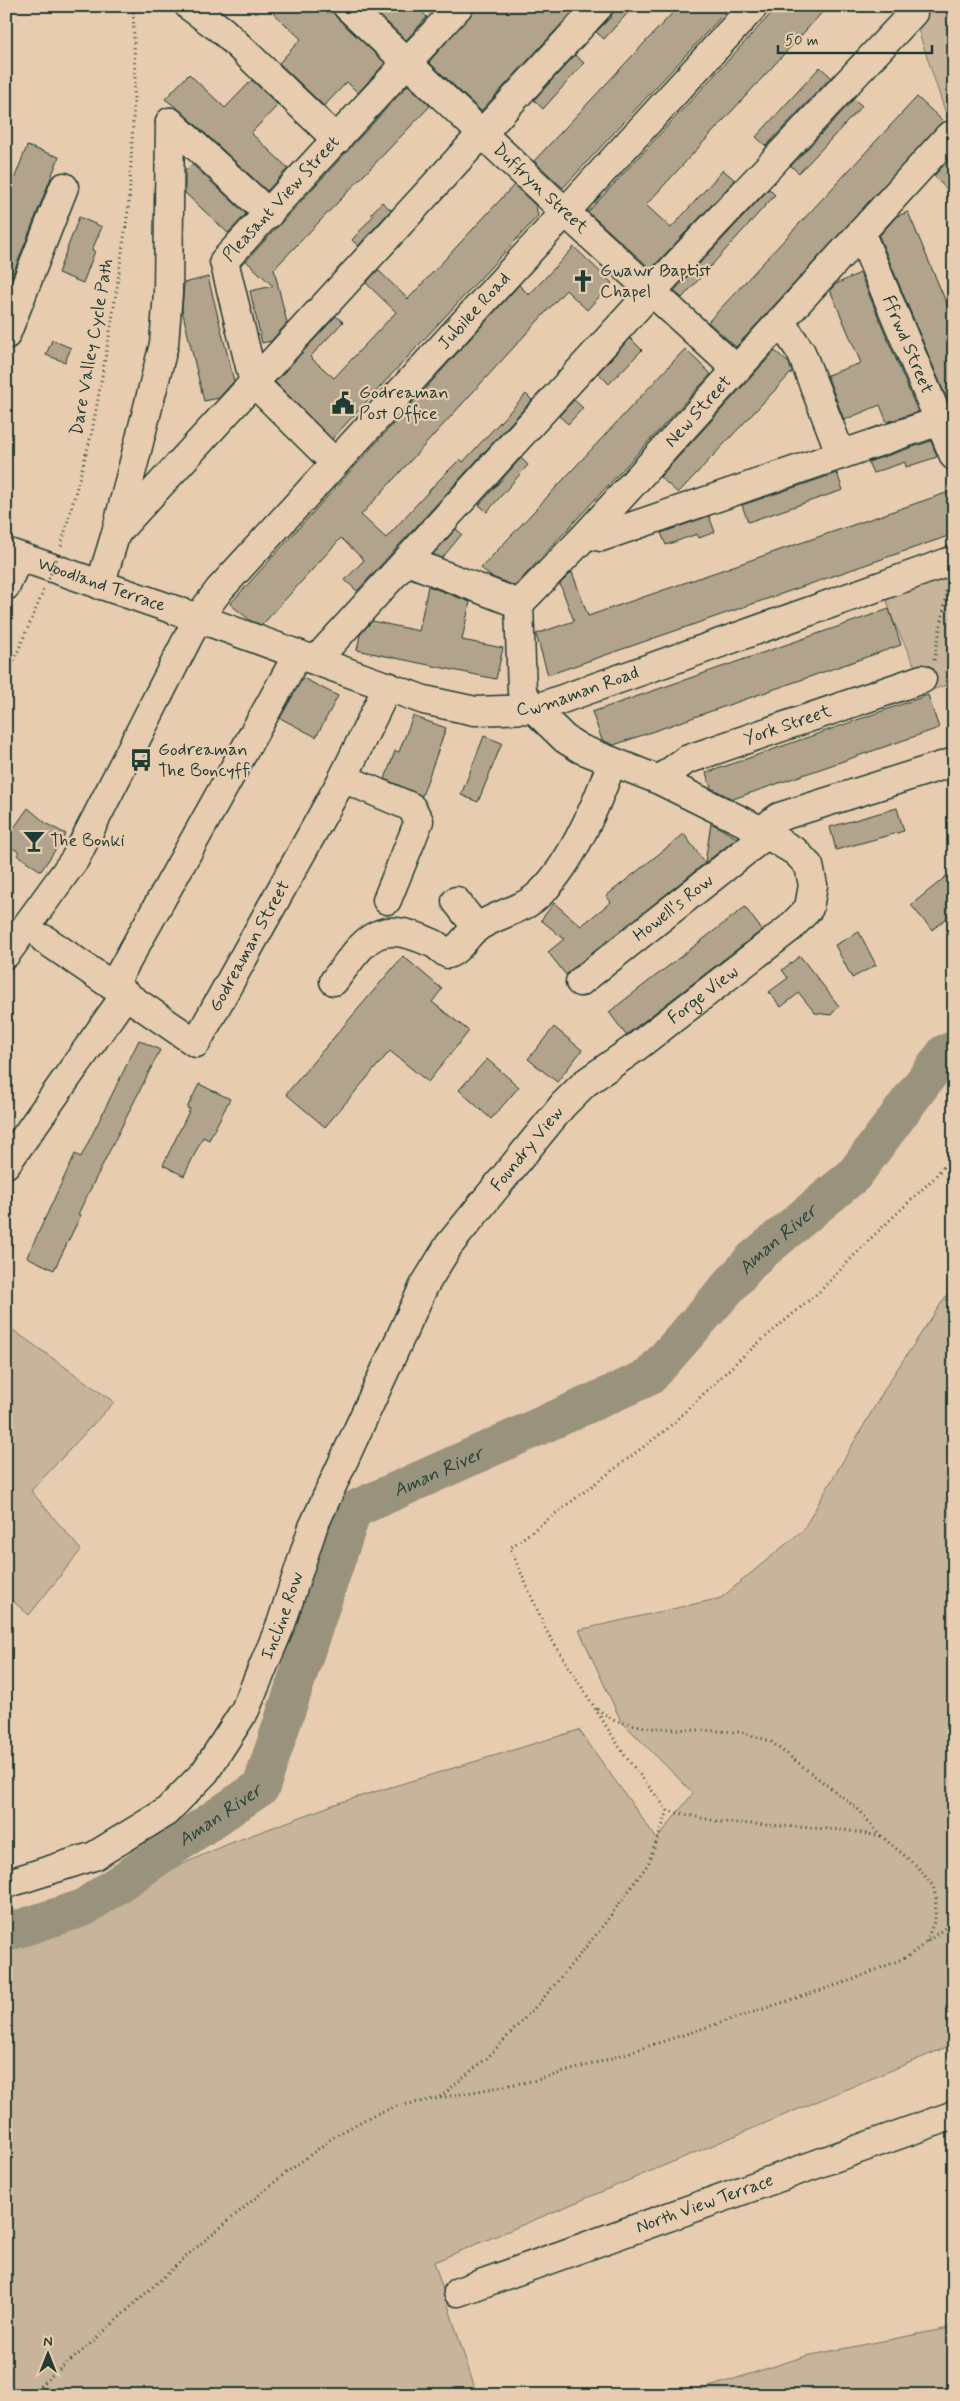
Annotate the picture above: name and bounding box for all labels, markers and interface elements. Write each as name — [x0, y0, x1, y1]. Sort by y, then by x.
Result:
scale bar — [778, 22, 931, 54]
text: 50 m — [785, 31, 819, 51]
street label: Pleasant View Street — [217, 131, 346, 267]
street label: Duffryn Street — [487, 138, 594, 240]
street label: Dare Valley Cycle Path — [65, 257, 119, 437]
place label: Gwawr Baptist Chapel — [600, 259, 712, 304]
street label: Jubilee Road — [433, 267, 516, 355]
church icon: Gwawr Baptist Chapel — [570, 268, 596, 294]
street label: Ffrwd Street — [876, 292, 939, 398]
street label: New Street — [659, 370, 737, 453]
place label: Godreaman Post Office — [359, 381, 449, 426]
public building icon: Godreaman Post Office — [330, 390, 356, 416]
street label: Woodland Terrace — [34, 552, 169, 618]
street label: Cwmaman Road — [516, 661, 642, 722]
street label: York Street — [741, 699, 835, 751]
place label: Godreaman The Boncyff — [158, 738, 250, 783]
bus stop icon: Godreaman The Boncyff — [128, 747, 154, 773]
bar icon: The Bonki — [21, 828, 47, 854]
place label: The Bonki — [50, 829, 125, 853]
street label: Howell's Row — [628, 869, 718, 947]
street label: Godreaman Street — [204, 876, 296, 1016]
street label: Forge View — [663, 960, 744, 1030]
street label: Foundry View — [485, 1101, 569, 1197]
water label: Aman River — [733, 1197, 824, 1280]
water label: Aman River — [389, 1440, 489, 1503]
street label: Incline Row — [255, 1569, 309, 1663]
water label: Aman River — [173, 1776, 269, 1852]
street label: North View Terrace — [633, 2168, 777, 2239]
north arrow — [22, 2328, 72, 2378]
text: N — [43, 2333, 53, 2351]

